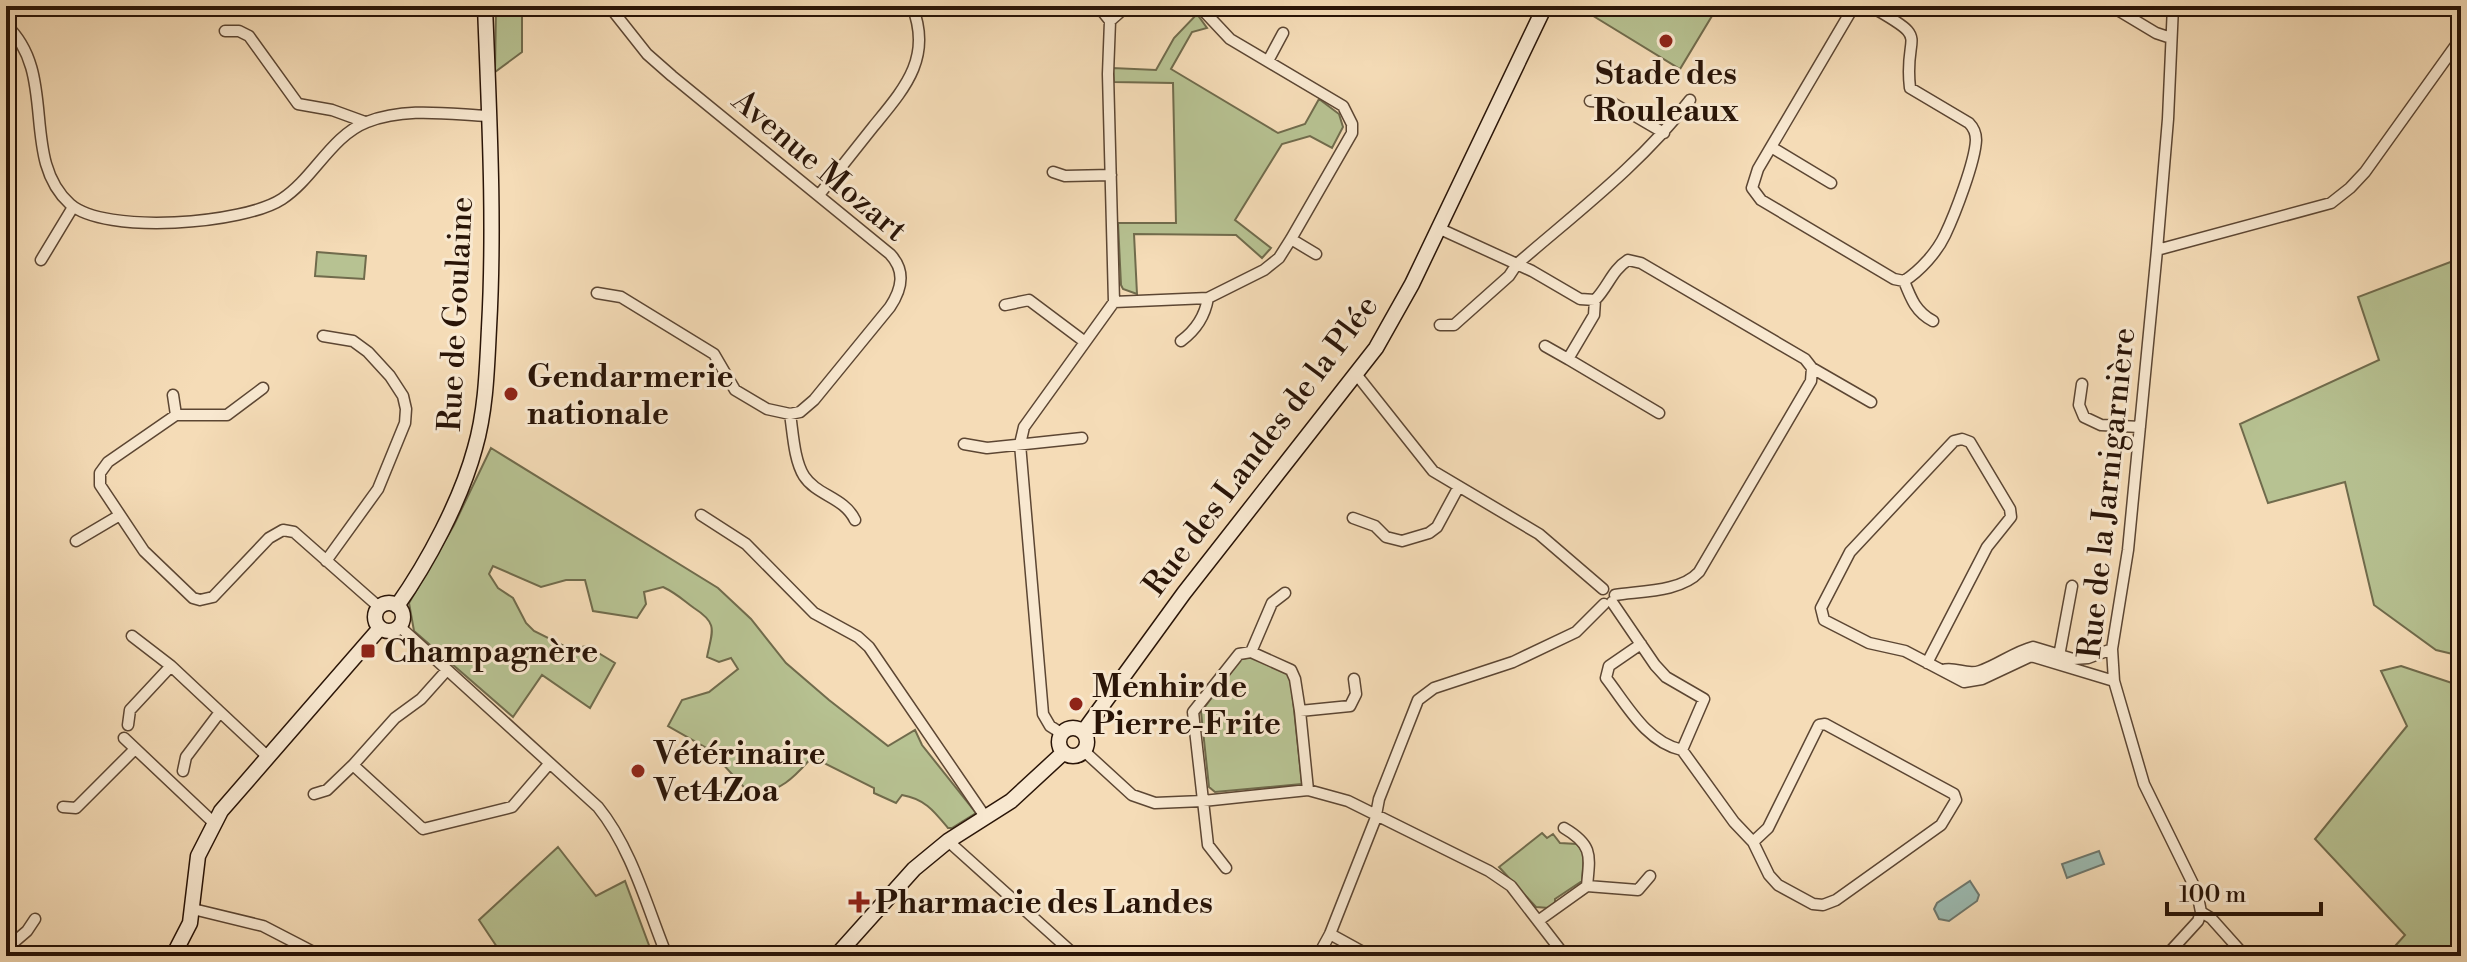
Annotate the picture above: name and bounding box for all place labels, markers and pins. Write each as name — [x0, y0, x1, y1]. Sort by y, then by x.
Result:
marker: Stade des Rouleaux — [1657, 32, 1675, 50]
place label: Stade des Rouleaux — [1594, 54, 1739, 131]
place label: Gendarmerie nationale — [527, 357, 734, 434]
marker: Gendarmerie nationale — [502, 385, 520, 403]
place label: Champagnère — [384, 632, 598, 672]
marker: Champagnère — [359, 642, 377, 660]
place label: Menhir de Pierre-Frite — [1092, 667, 1281, 744]
marker: Menhir de Pierre-Frite — [1067, 695, 1085, 713]
place label: Vétérinaire Vet4Zoa — [653, 734, 826, 811]
marker: Vétérinaire Vet4Zoa — [629, 762, 647, 780]
place label: Pharmacie des Landes — [875, 883, 1213, 923]
marker: Pharmacie des Landes — [850, 893, 868, 911]

